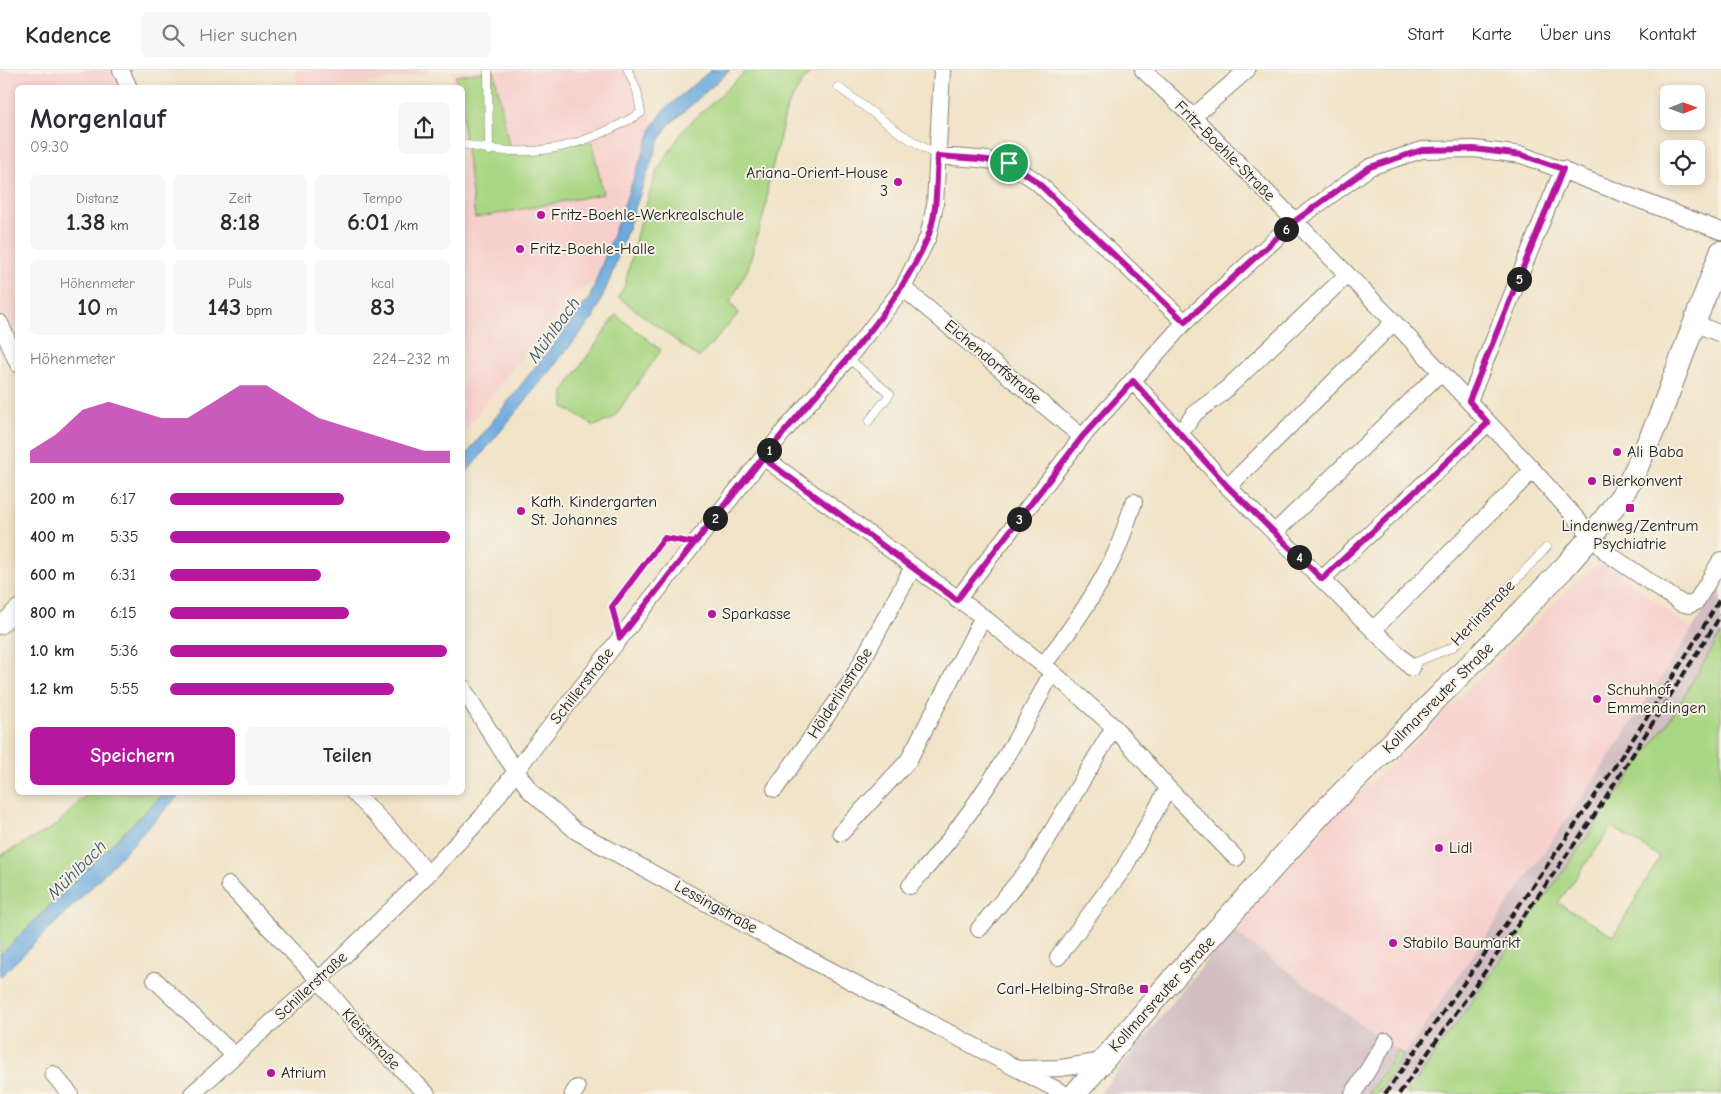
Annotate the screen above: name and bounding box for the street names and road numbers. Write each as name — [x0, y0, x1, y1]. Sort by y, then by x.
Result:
street label: Fritz-Boehle-Straße — [1171, 97, 1279, 205]
street label: Eichendorffstraße — [941, 316, 1045, 408]
street label: Herlinstraße — [1447, 577, 1519, 649]
street label: Kollmarsreuter Straße — [1379, 639, 1497, 757]
street label: Schillerstraße — [547, 644, 617, 728]
street label: Hölderlinstraße — [804, 644, 876, 742]
street label: Lessingstraße — [671, 877, 761, 937]
street label: Kollmarsreuter Straße — [1105, 933, 1219, 1055]
street label: Schillerstraße — [271, 948, 351, 1024]
street label: Kleiststraße — [338, 1005, 404, 1073]

